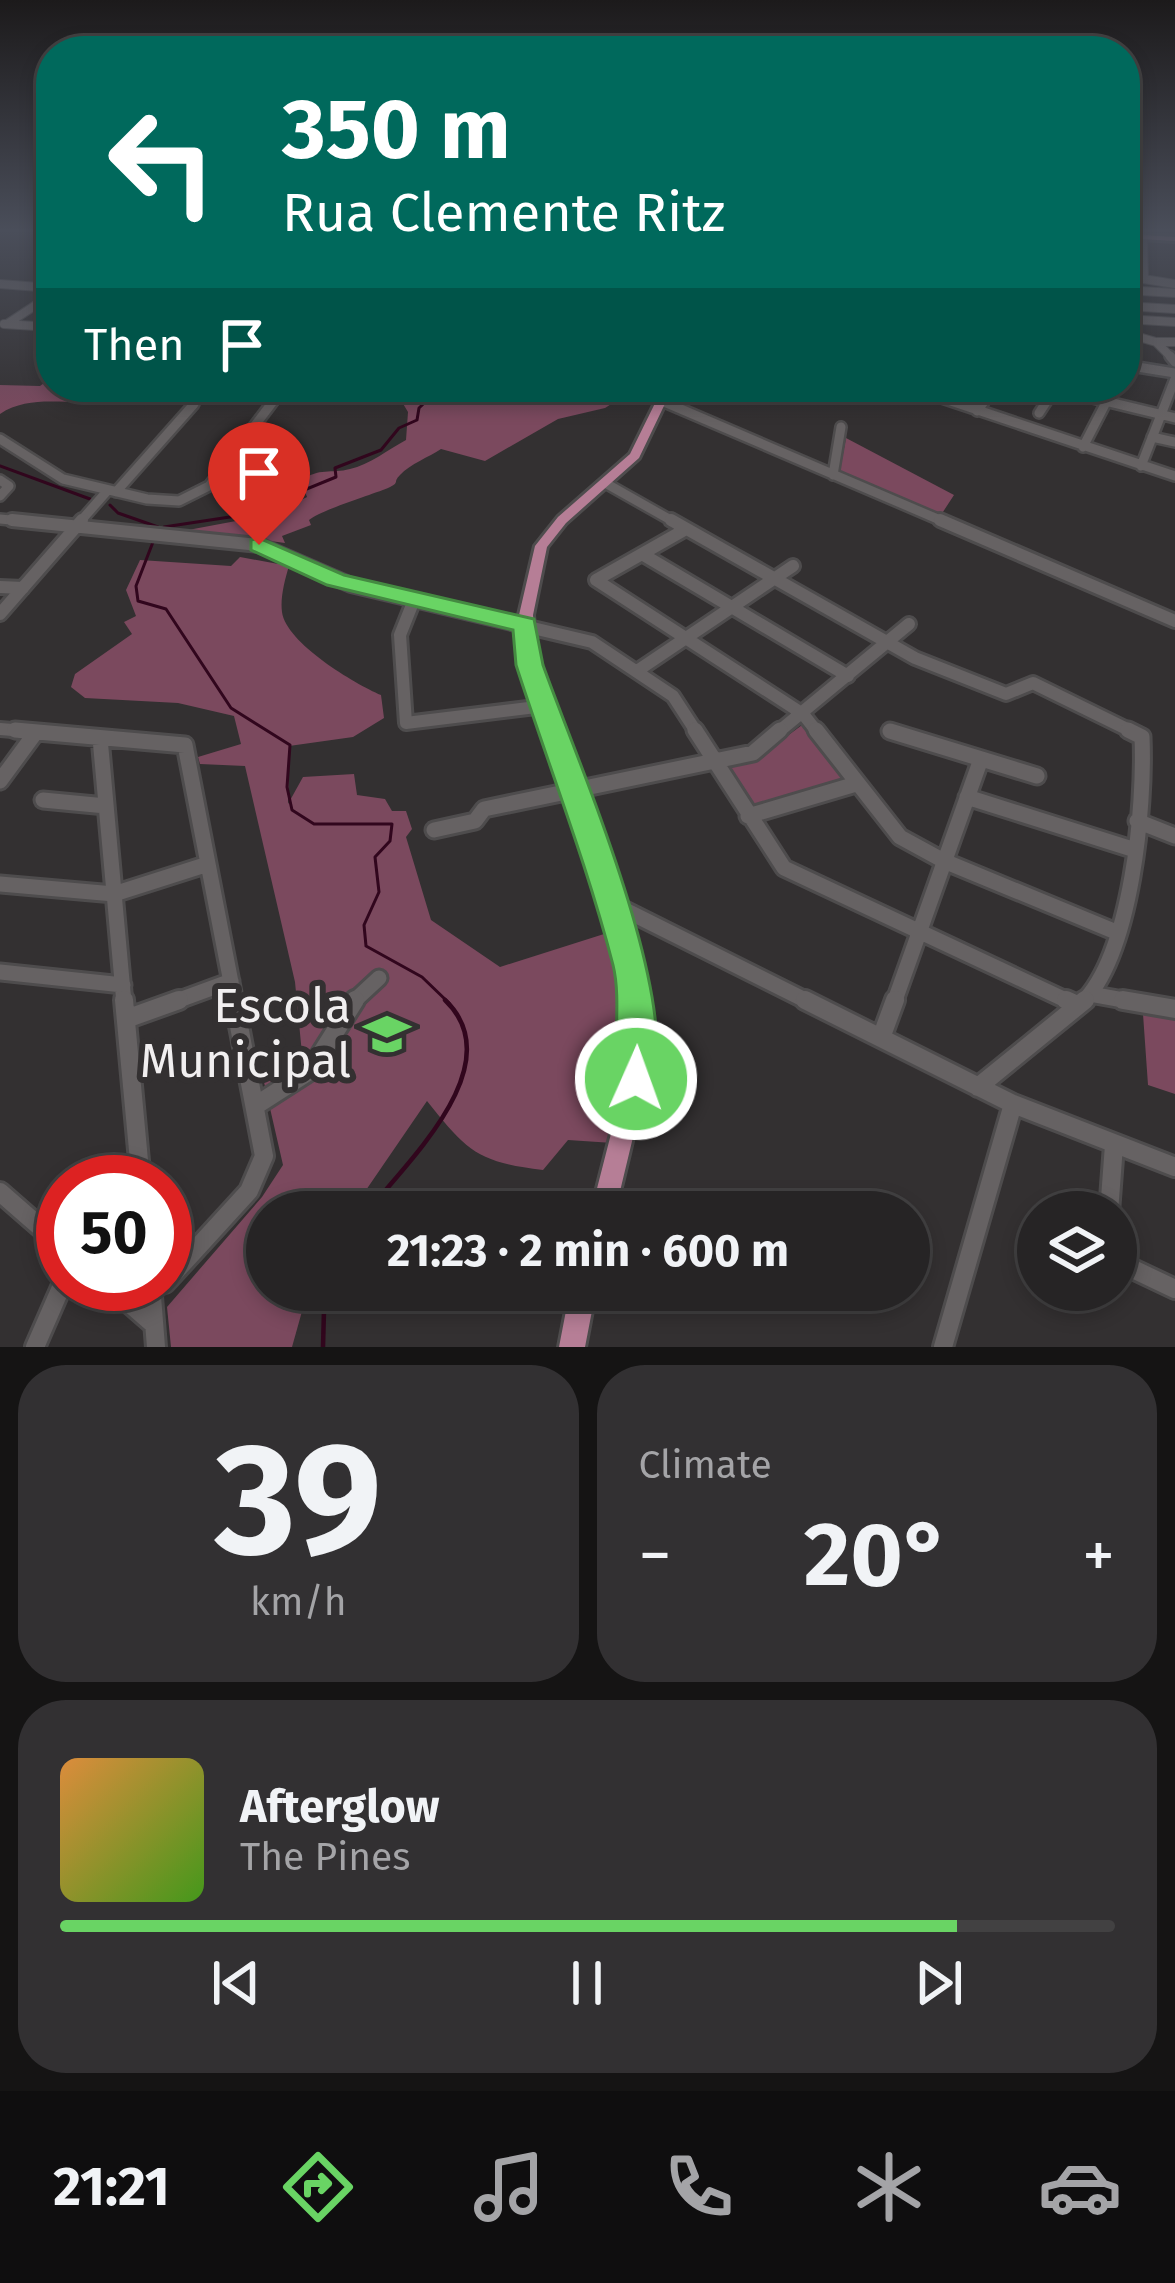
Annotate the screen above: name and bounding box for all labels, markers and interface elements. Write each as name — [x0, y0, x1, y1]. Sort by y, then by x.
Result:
text: 350 m — [282, 79, 511, 180]
icon: left — [84, 84, 240, 240]
text: Rua Clemente Ritz — [282, 181, 725, 245]
icon: arrive — [209, 312, 275, 378]
text: Then — [84, 318, 185, 372]
pin — [208, 422, 310, 545]
icon: arrive — [226, 440, 292, 506]
place label: Escola Municipal — [140, 977, 351, 1090]
school or university icon: Escola Municipal — [362, 1009, 412, 1059]
position arrow — [573, 1016, 699, 1142]
speed limit sign: 50 — [36, 1155, 192, 1311]
map controls — [1017, 1191, 1137, 1311]
button: layers — [1017, 1191, 1137, 1311]
text: 21:23 · 2 min · 600 m — [387, 1224, 789, 1278]
text: 39 — [215, 1407, 382, 1594]
text: Climate — [639, 1442, 772, 1488]
text: 20° — [804, 1501, 950, 1609]
text: − — [639, 1516, 672, 1595]
text: + — [1082, 1516, 1115, 1595]
text: km/h — [250, 1579, 347, 1625]
text: Afterglow — [240, 1780, 439, 1834]
text: The Pines — [240, 1834, 411, 1880]
icon: previous — [203, 1950, 269, 2016]
icon: pause — [554, 1950, 620, 2016]
icon: next — [906, 1950, 972, 2016]
icon: directions — [276, 2145, 360, 2229]
icon: music — [467, 2145, 551, 2229]
icon: phone — [657, 2145, 741, 2229]
icon: climate — [847, 2145, 931, 2229]
icon: car — [1038, 2145, 1122, 2229]
text: 21:21 — [53, 2155, 170, 2219]

